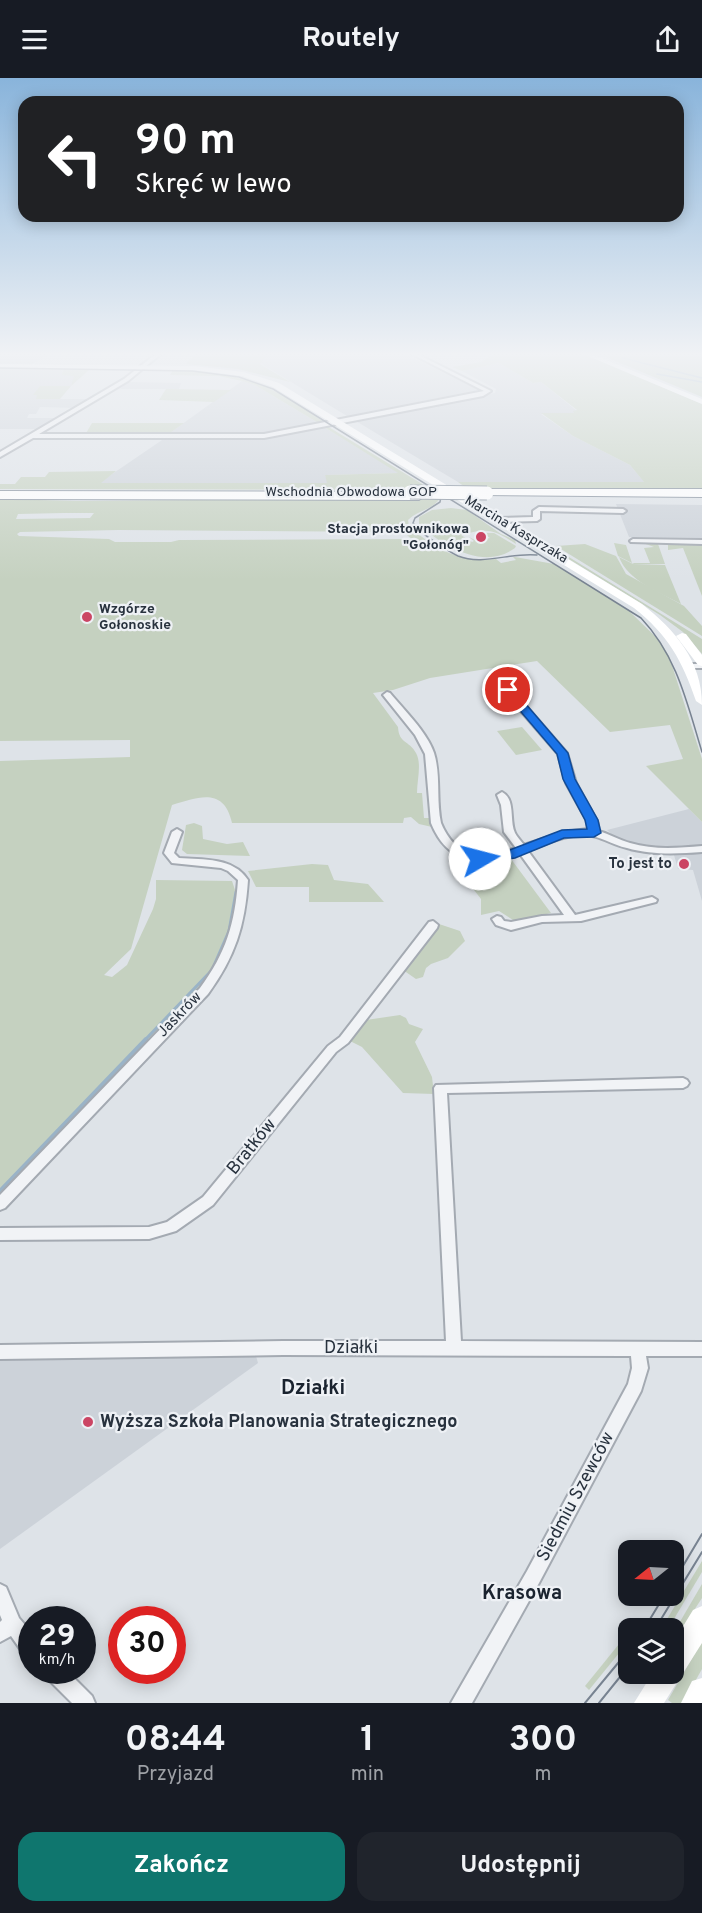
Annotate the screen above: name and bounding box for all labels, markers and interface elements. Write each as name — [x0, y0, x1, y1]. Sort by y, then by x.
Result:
text: Routely — [302, 22, 400, 56]
icon: menu — [18, 23, 51, 56]
icon: share — [651, 23, 684, 56]
text: 90 m — [135, 116, 236, 169]
icon: left — [36, 120, 114, 198]
text: Skręć w lewo — [135, 168, 291, 202]
street label: Wschodnia Obwodowa GOP — [265, 484, 437, 501]
street label: Marcina Kasprzaka — [461, 492, 571, 568]
place label: Stacja prostownikowa "Gołonóg" — [327, 521, 469, 554]
marker: Stacja prostownikowa "Gołonóg" — [474, 530, 488, 544]
place label: Wzgórze Gołonoskie — [99, 601, 171, 634]
marker: Wzgórze Gołonoskie — [80, 610, 94, 624]
pin — [482, 664, 533, 715]
icon: arrive — [491, 673, 524, 706]
position arrow — [448, 827, 512, 891]
place label: To jest to — [608, 855, 672, 874]
marker: To jest to — [677, 857, 691, 871]
street label: Jaskrów — [154, 988, 206, 1042]
street label: Bratków — [222, 1114, 282, 1180]
street label: Działki — [324, 1337, 378, 1360]
district label: Działki — [281, 1376, 345, 1402]
place label: Wyższa Szkoła Planowania Strategicznego — [100, 1411, 458, 1434]
marker: Wyższa Szkoła Planowania Strategicznego — [81, 1415, 95, 1429]
street label: Siedmiu Szewców — [532, 1428, 620, 1566]
north arrow — [618, 1540, 684, 1606]
map controls — [618, 1540, 684, 1684]
district label: Krasowa — [482, 1581, 562, 1607]
speed limit sign: 30 — [108, 1606, 186, 1684]
button: layers — [618, 1618, 684, 1684]
text: 29 — [39, 1619, 75, 1656]
text: km/h — [39, 1651, 75, 1670]
text: 08:44 — [125, 1718, 226, 1764]
text: 1 — [360, 1718, 375, 1764]
text: 300 — [509, 1718, 577, 1764]
text: Przyjazd — [137, 1762, 214, 1788]
text: min — [351, 1762, 384, 1788]
text: m — [535, 1762, 552, 1788]
button: Zakończ — [18, 1832, 345, 1901]
button: Udostępnij — [357, 1832, 684, 1901]

